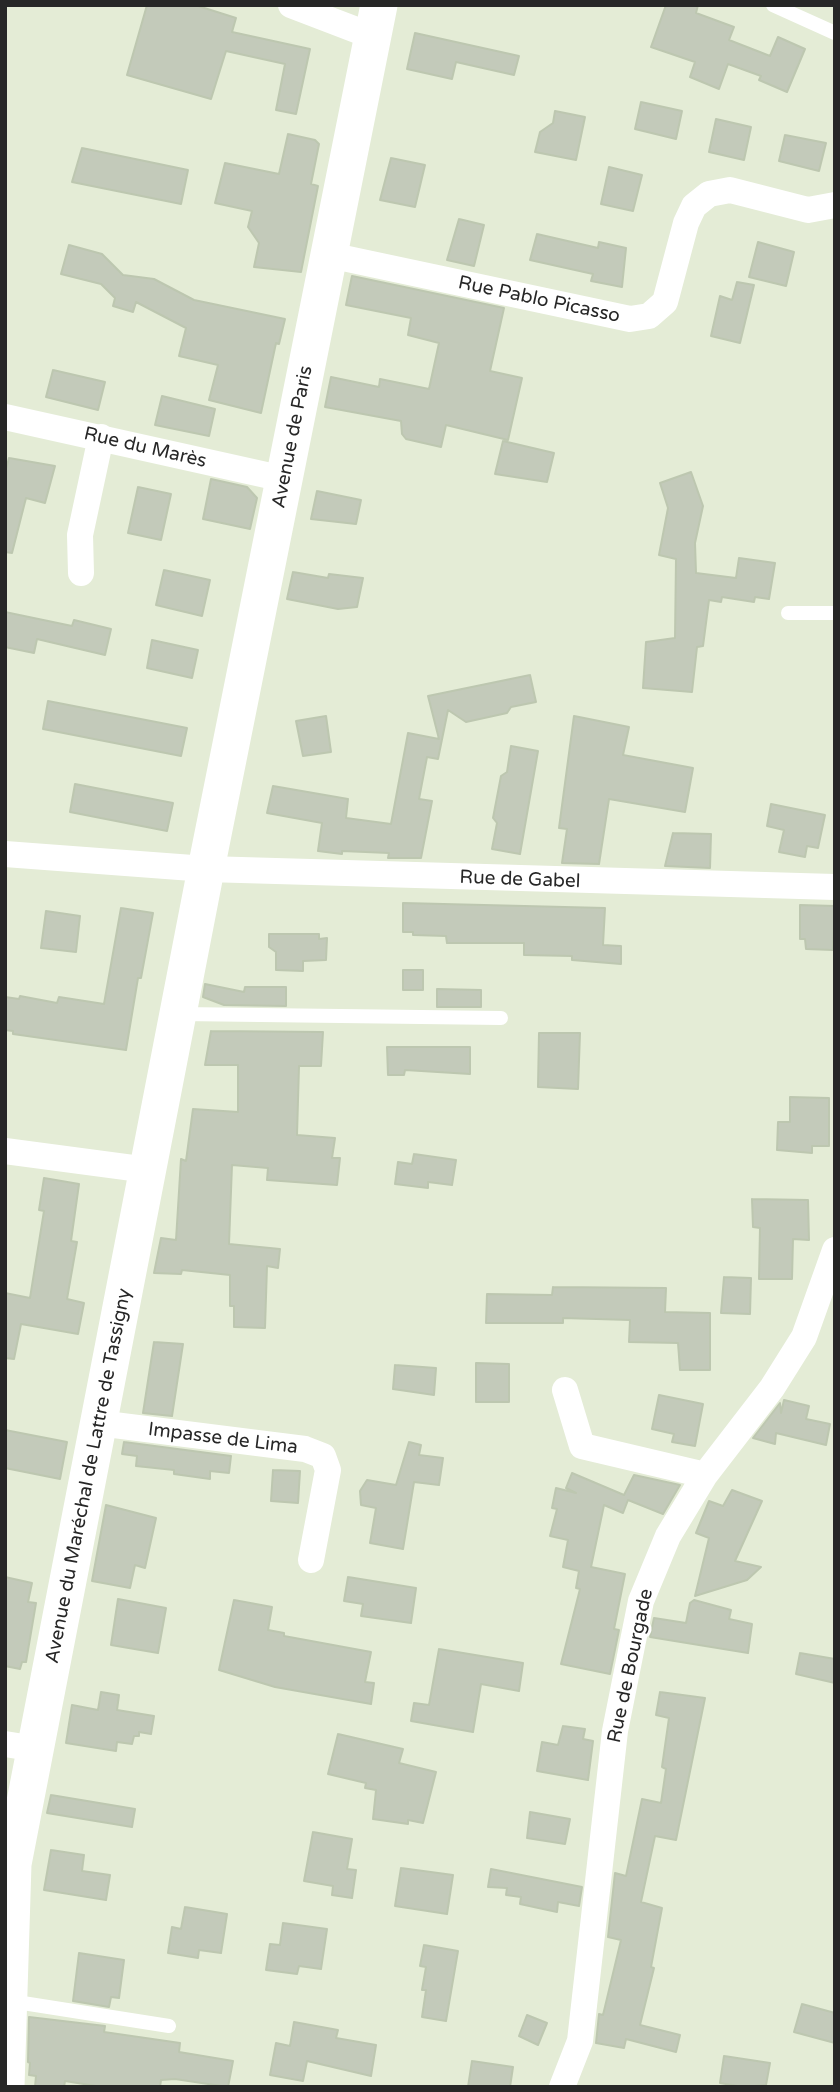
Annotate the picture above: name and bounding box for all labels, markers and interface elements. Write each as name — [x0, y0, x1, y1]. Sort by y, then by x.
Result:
street label: Rue Pablo Picasso — [456, 272, 622, 328]
street label: Avenue de Paris — [268, 364, 318, 510]
street label: Rue du Marès — [81, 423, 209, 473]
street label: Rue de Gabel — [459, 866, 581, 894]
street label: Avenue du Maréchal de Lattre de Tassigny — [41, 1287, 137, 1665]
street label: Impasse de Lima — [147, 1418, 299, 1460]
street label: Rue de Bourgade — [604, 1587, 658, 1745]

